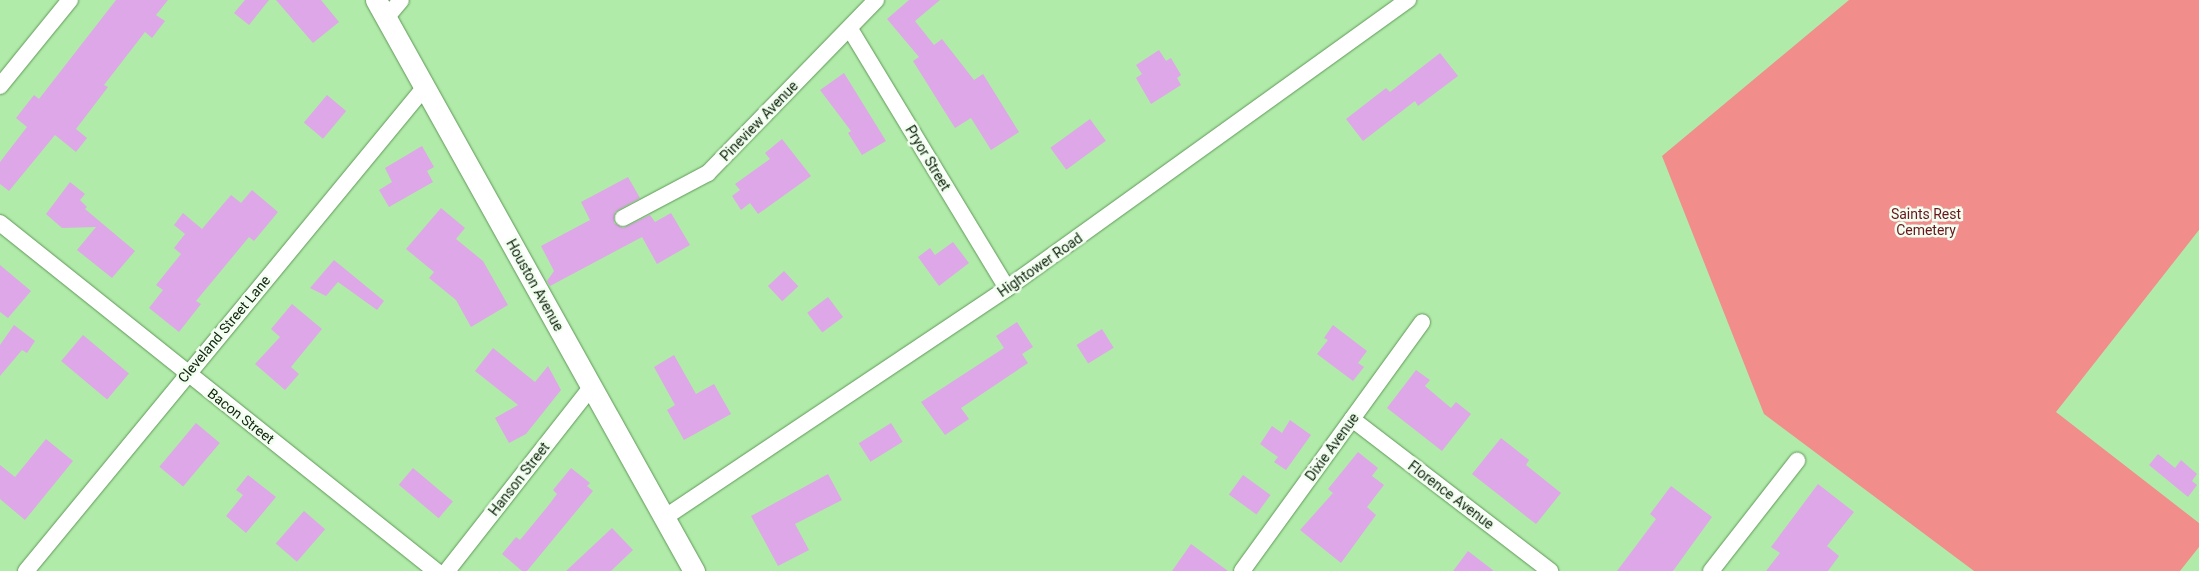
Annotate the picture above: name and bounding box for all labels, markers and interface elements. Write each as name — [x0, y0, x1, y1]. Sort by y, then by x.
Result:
street label: Pineview Avenue — [717, 78, 801, 164]
street label: Pryor Street — [902, 122, 954, 194]
park label: Saints Rest Cemetery — [1891, 206, 1961, 238]
street label: Hightower Road — [994, 230, 1086, 300]
street label: Houston Avenue — [503, 236, 567, 334]
street label: Cleveland Street Lane — [174, 272, 274, 386]
street label: Bacon Street — [204, 385, 278, 447]
street label: Dixie Avenue — [1302, 410, 1362, 484]
street label: Hanson Street — [485, 439, 553, 519]
street label: Florence Avenue — [1405, 457, 1497, 533]

